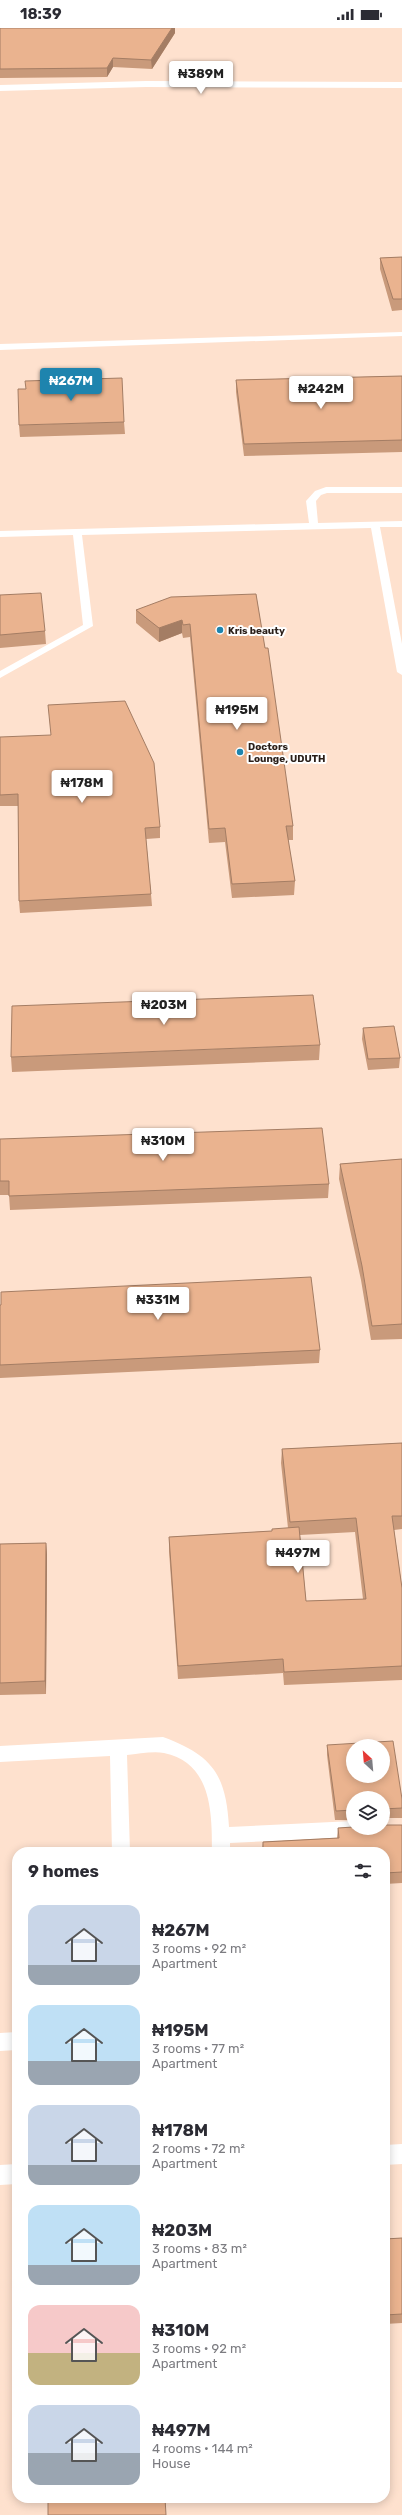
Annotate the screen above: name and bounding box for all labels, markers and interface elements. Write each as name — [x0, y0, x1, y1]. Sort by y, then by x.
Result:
text: 18:39 — [20, 5, 62, 23]
pin: ₦389M — [173, 61, 229, 95]
text: ₦389M — [178, 66, 224, 81]
pin: ₦267M — [43, 368, 99, 402]
text: ₦267M — [49, 373, 93, 388]
pin: ₦242M — [293, 376, 349, 410]
text: ₦242M — [298, 381, 344, 396]
marker: Kris beauty — [215, 625, 225, 635]
place label: Kris beauty — [228, 625, 285, 637]
pin: ₦195M — [209, 697, 265, 731]
text: ₦195M — [215, 702, 259, 717]
place label: Doctors Lounge, UDUTH — [248, 741, 325, 765]
marker: Doctors Lounge, UDUTH — [235, 747, 245, 757]
pin: ₦178M — [54, 770, 110, 804]
text: ₦178M — [61, 775, 103, 790]
pin: ₦203M — [136, 992, 192, 1026]
text: ₦203M — [141, 997, 187, 1012]
pin: ₦310M — [135, 1128, 191, 1162]
text: ₦310M — [141, 1133, 185, 1148]
pin: ₦331M — [130, 1287, 186, 1321]
text: ₦331M — [136, 1292, 180, 1307]
pin: ₦497M — [270, 1540, 326, 1574]
text: ₦497M — [276, 1545, 320, 1560]
north arrow — [346, 1739, 390, 1783]
map controls — [346, 1739, 390, 1835]
button: layers — [346, 1791, 390, 1835]
icon: filters — [352, 1860, 374, 1882]
text: 9 homes — [28, 1861, 99, 1881]
text: ₦267M — [152, 1920, 210, 1940]
icon: home — [60, 1921, 108, 1969]
text: 3 rooms · 92 m² — [152, 1941, 246, 1956]
text: Apartment — [152, 1956, 217, 1971]
text: ₦195M — [152, 2020, 209, 2040]
icon: home — [60, 2021, 108, 2069]
text: 3 rooms · 77 m² — [152, 2041, 244, 2056]
text: Apartment — [152, 2056, 217, 2071]
text: ₦178M — [152, 2120, 208, 2140]
icon: home — [60, 2121, 108, 2169]
text: 2 rooms · 72 m² — [152, 2141, 245, 2156]
text: Apartment — [152, 2156, 217, 2171]
text: ₦203M — [152, 2220, 212, 2240]
icon: home — [60, 2221, 108, 2269]
text: 3 rooms · 83 m² — [152, 2241, 247, 2256]
text: Apartment — [152, 2256, 217, 2271]
text: ₦310M — [152, 2320, 209, 2340]
icon: home — [60, 2321, 108, 2369]
text: 3 rooms · 92 m² — [152, 2341, 246, 2356]
text: Apartment — [152, 2356, 217, 2371]
text: ₦497M — [152, 2420, 211, 2440]
icon: home — [60, 2421, 108, 2469]
text: 4 rooms · 144 m² — [152, 2441, 253, 2456]
text: House — [152, 2456, 190, 2471]

